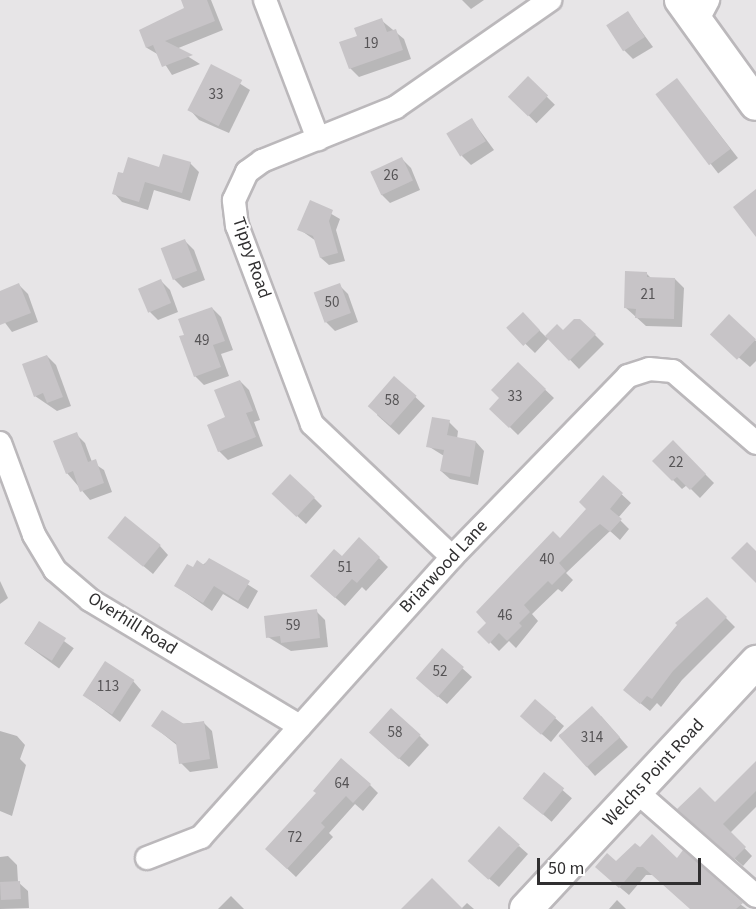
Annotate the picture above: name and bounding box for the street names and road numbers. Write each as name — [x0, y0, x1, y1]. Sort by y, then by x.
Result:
street label: Tippy Road — [227, 214, 275, 302]
street label: Briarwood Lane — [395, 516, 493, 618]
street label: Overhill Road — [83, 588, 181, 660]
street label: Welchs Point Road — [599, 715, 709, 831]

